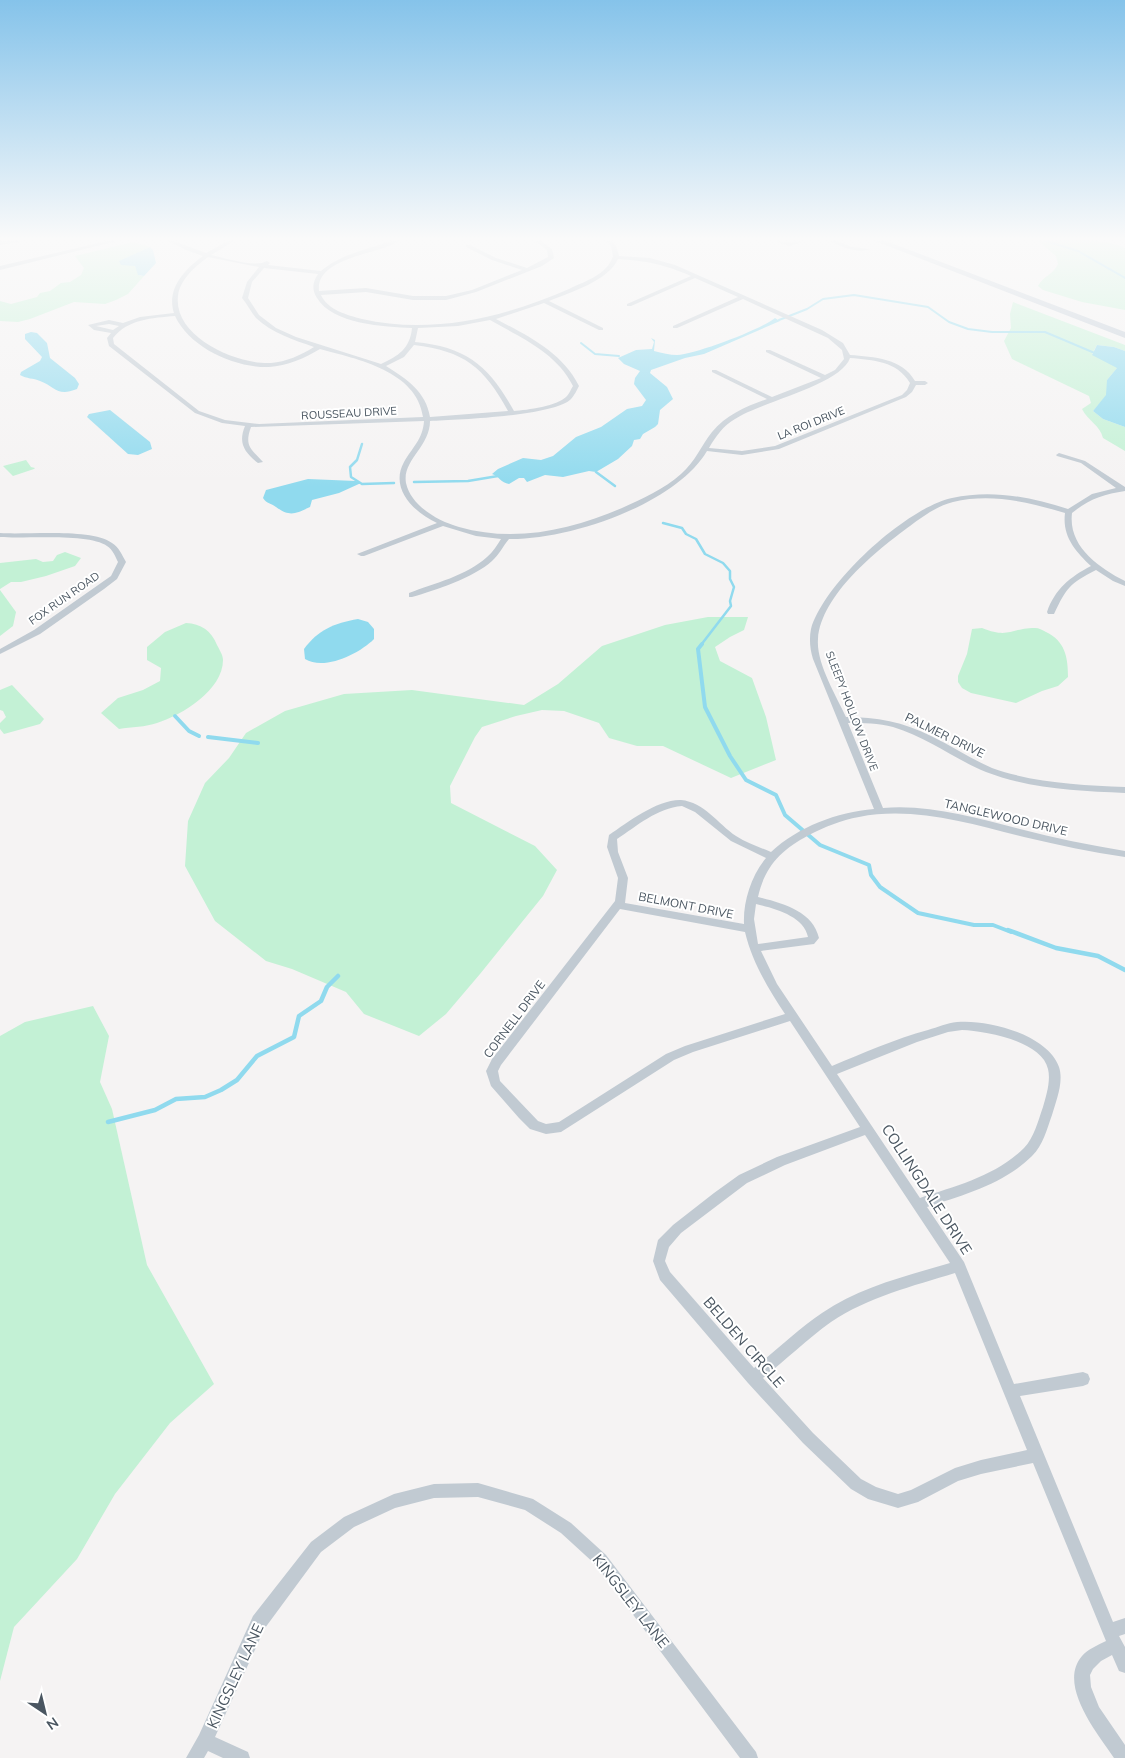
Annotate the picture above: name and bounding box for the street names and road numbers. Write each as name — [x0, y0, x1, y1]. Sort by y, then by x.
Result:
street label: LA ROI DRIVE — [775, 403, 847, 443]
street label: ROUSSEAU DRIVE — [301, 404, 397, 422]
street label: FOX RUN ROAD — [26, 568, 102, 628]
street label: SLEEPY HOLLOW DRIVE — [823, 649, 881, 773]
street label: PALMER DRIVE — [903, 709, 987, 761]
street label: TANGLEWOOD DRIVE — [943, 796, 1069, 838]
street label: BELMONT DRIVE — [637, 888, 735, 922]
street label: CORNELL DRIVE — [480, 977, 548, 1061]
street label: COLLINGDALE DRIVE — [878, 1120, 976, 1258]
street label: BELDEN CIRCLE — [699, 1293, 789, 1391]
street label: KINGSLEY LANE — [588, 1550, 674, 1652]
street label: KINGSLEY LANE — [202, 1620, 268, 1732]

